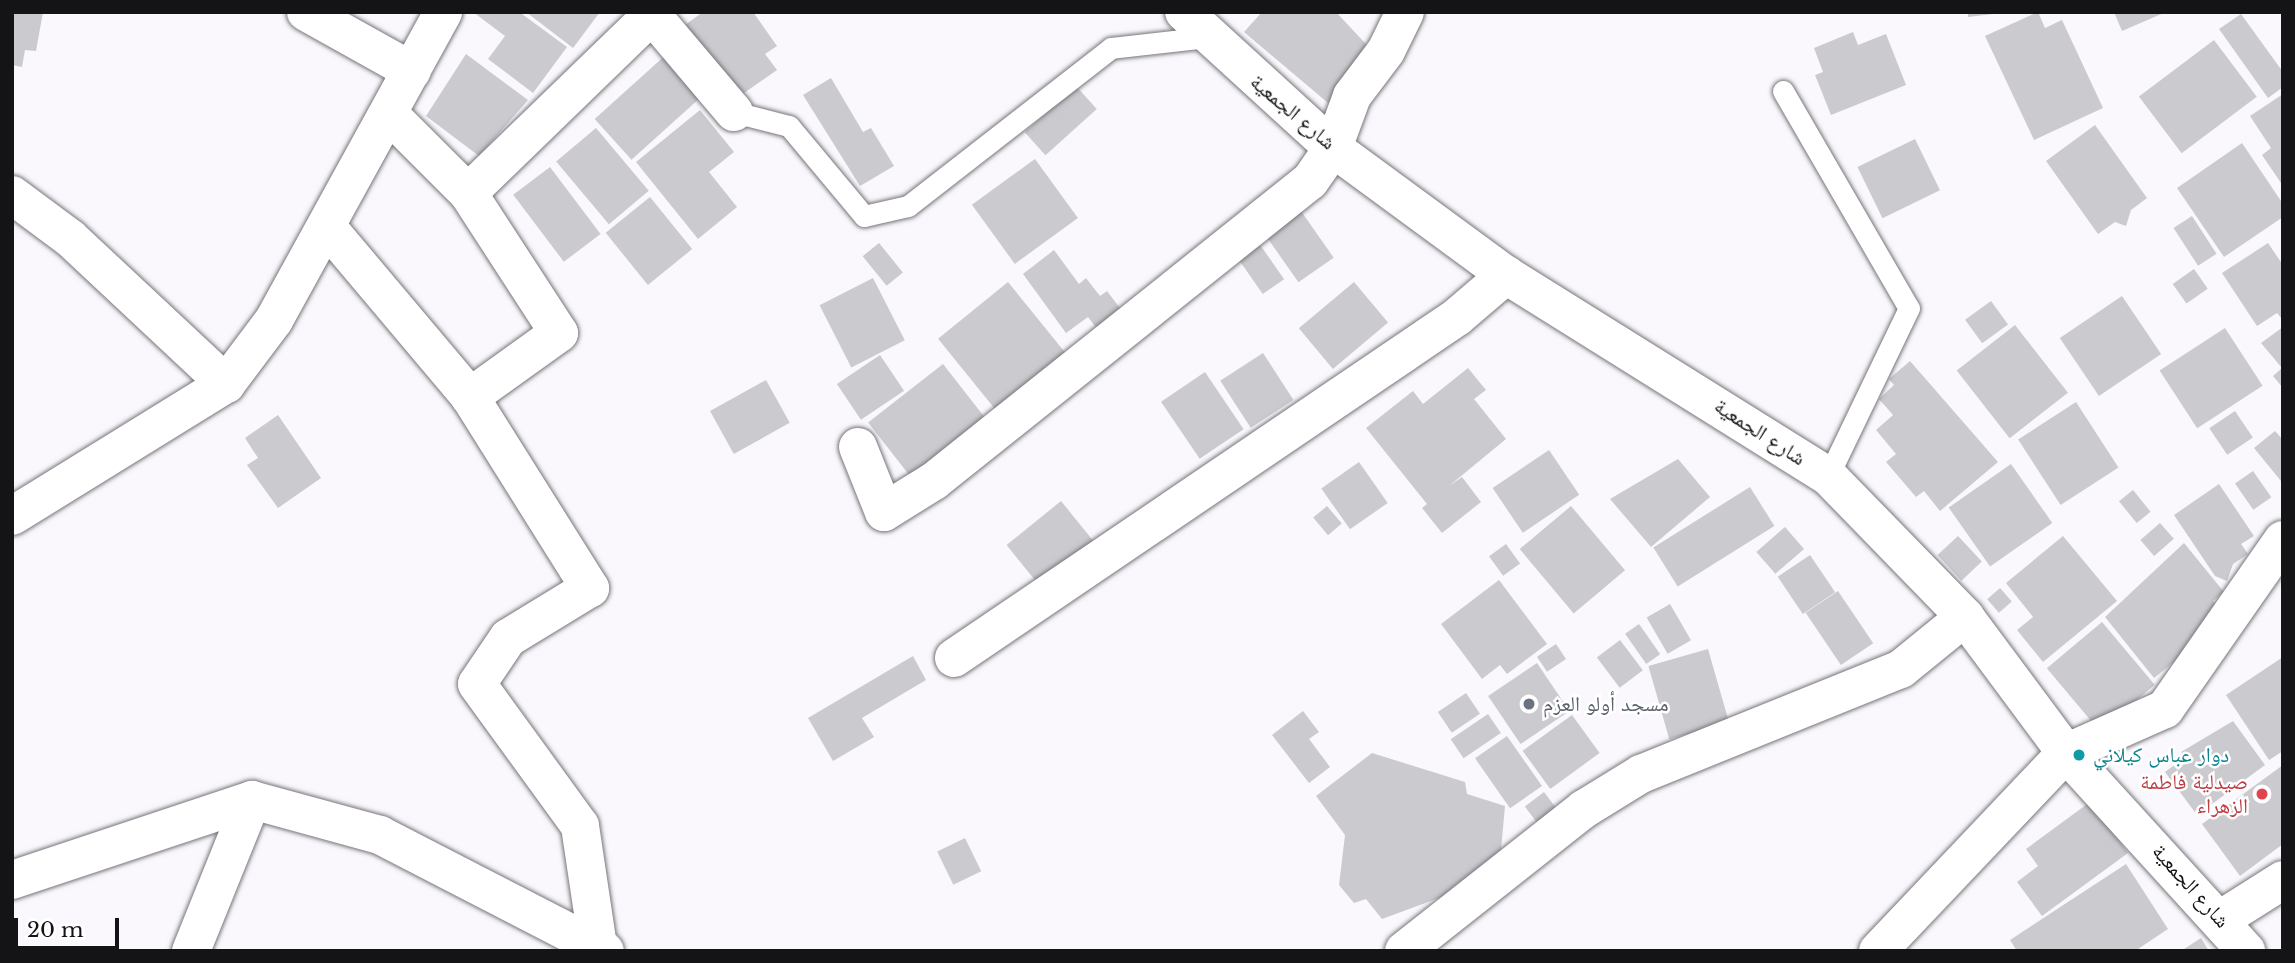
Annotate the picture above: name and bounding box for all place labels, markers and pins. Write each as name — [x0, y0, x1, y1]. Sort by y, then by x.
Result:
place label: مسجد أولو العزم — [1543, 691, 1668, 717]
marker: مسجد أولو العزم — [1521, 696, 1537, 712]
place label: دوار عباس كيلاني — [2093, 742, 2229, 768]
marker: دوار عباس كيلاني — [2071, 747, 2087, 763]
place label: صيدلية فاطمة الزهراء — [2140, 769, 2248, 819]
marker: صيدلية فاطمة الزهراء — [2254, 786, 2270, 802]

